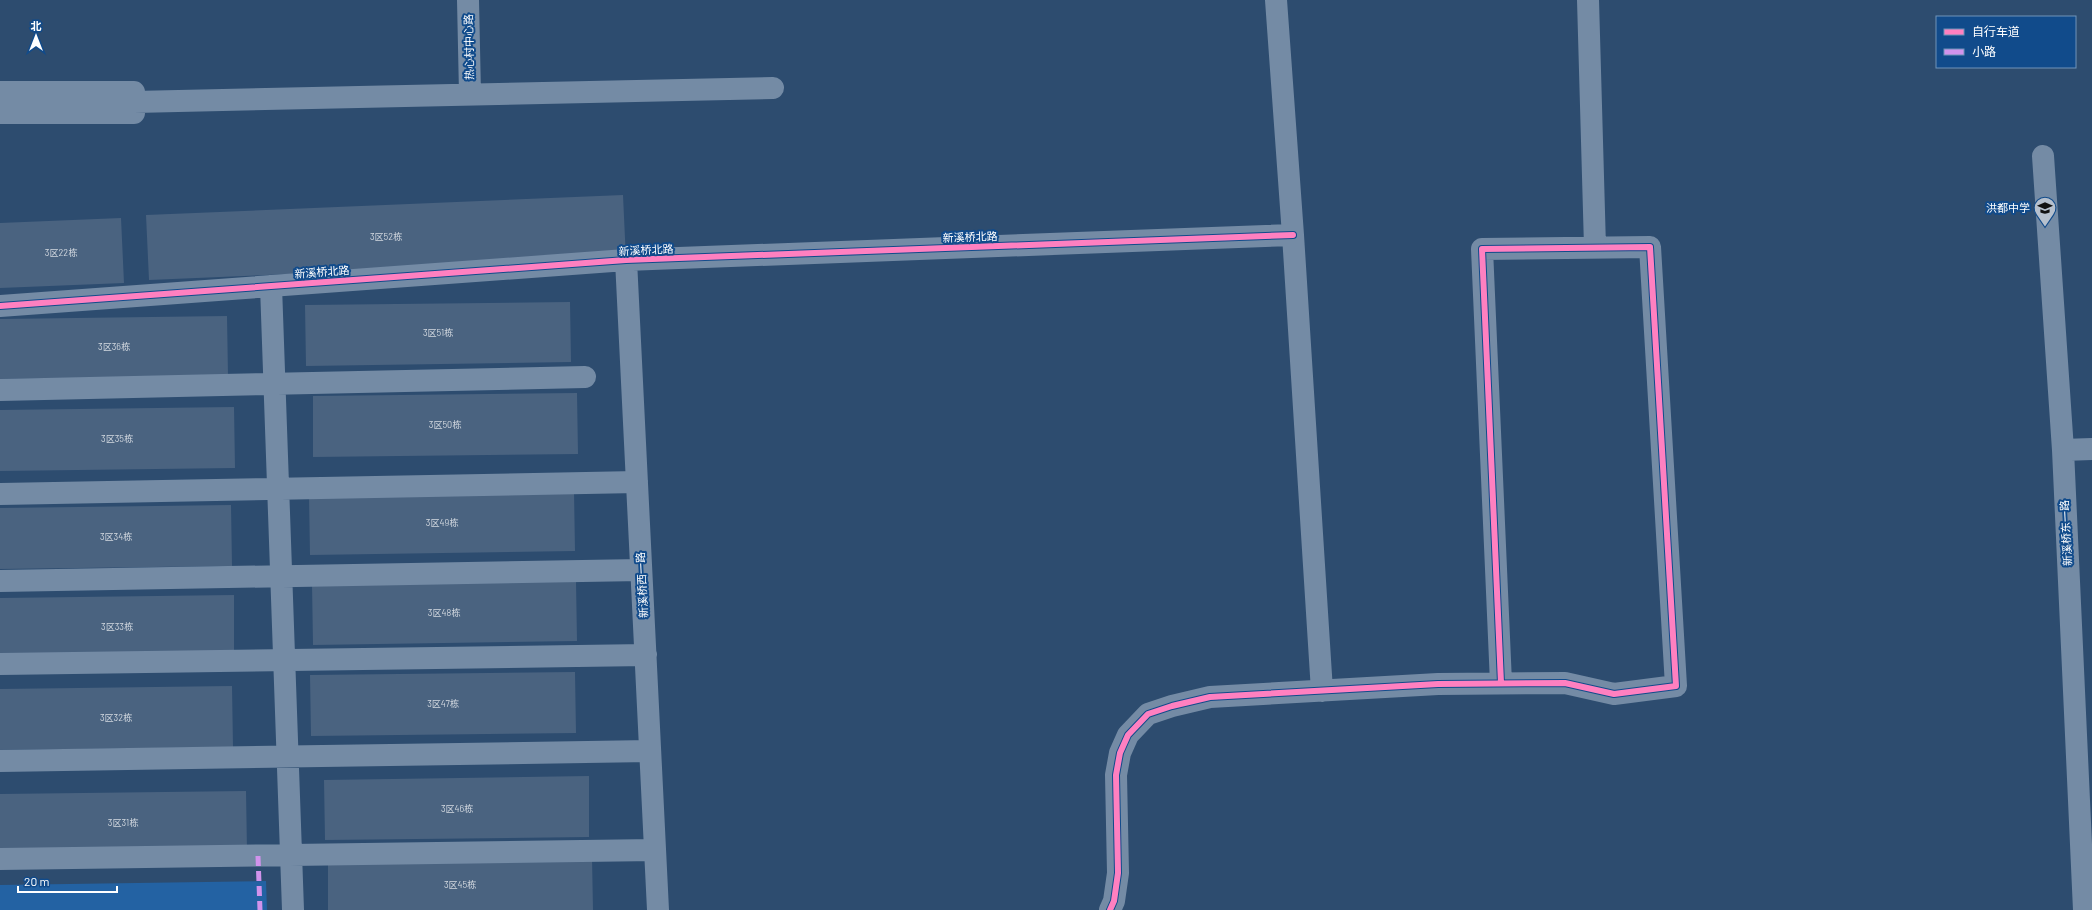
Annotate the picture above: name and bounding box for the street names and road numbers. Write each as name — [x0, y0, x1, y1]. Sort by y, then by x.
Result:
street label: 热心村中心路 — [461, 14, 476, 80]
street label: 新溪桥北路 — [942, 229, 998, 244]
street label: 新溪桥北路 — [618, 242, 674, 257]
street label: 新溪桥北路 — [294, 263, 350, 280]
street label: 新溪桥东一路 — [2057, 500, 2074, 566]
street label: 新溪桥西一路 — [633, 552, 650, 618]

